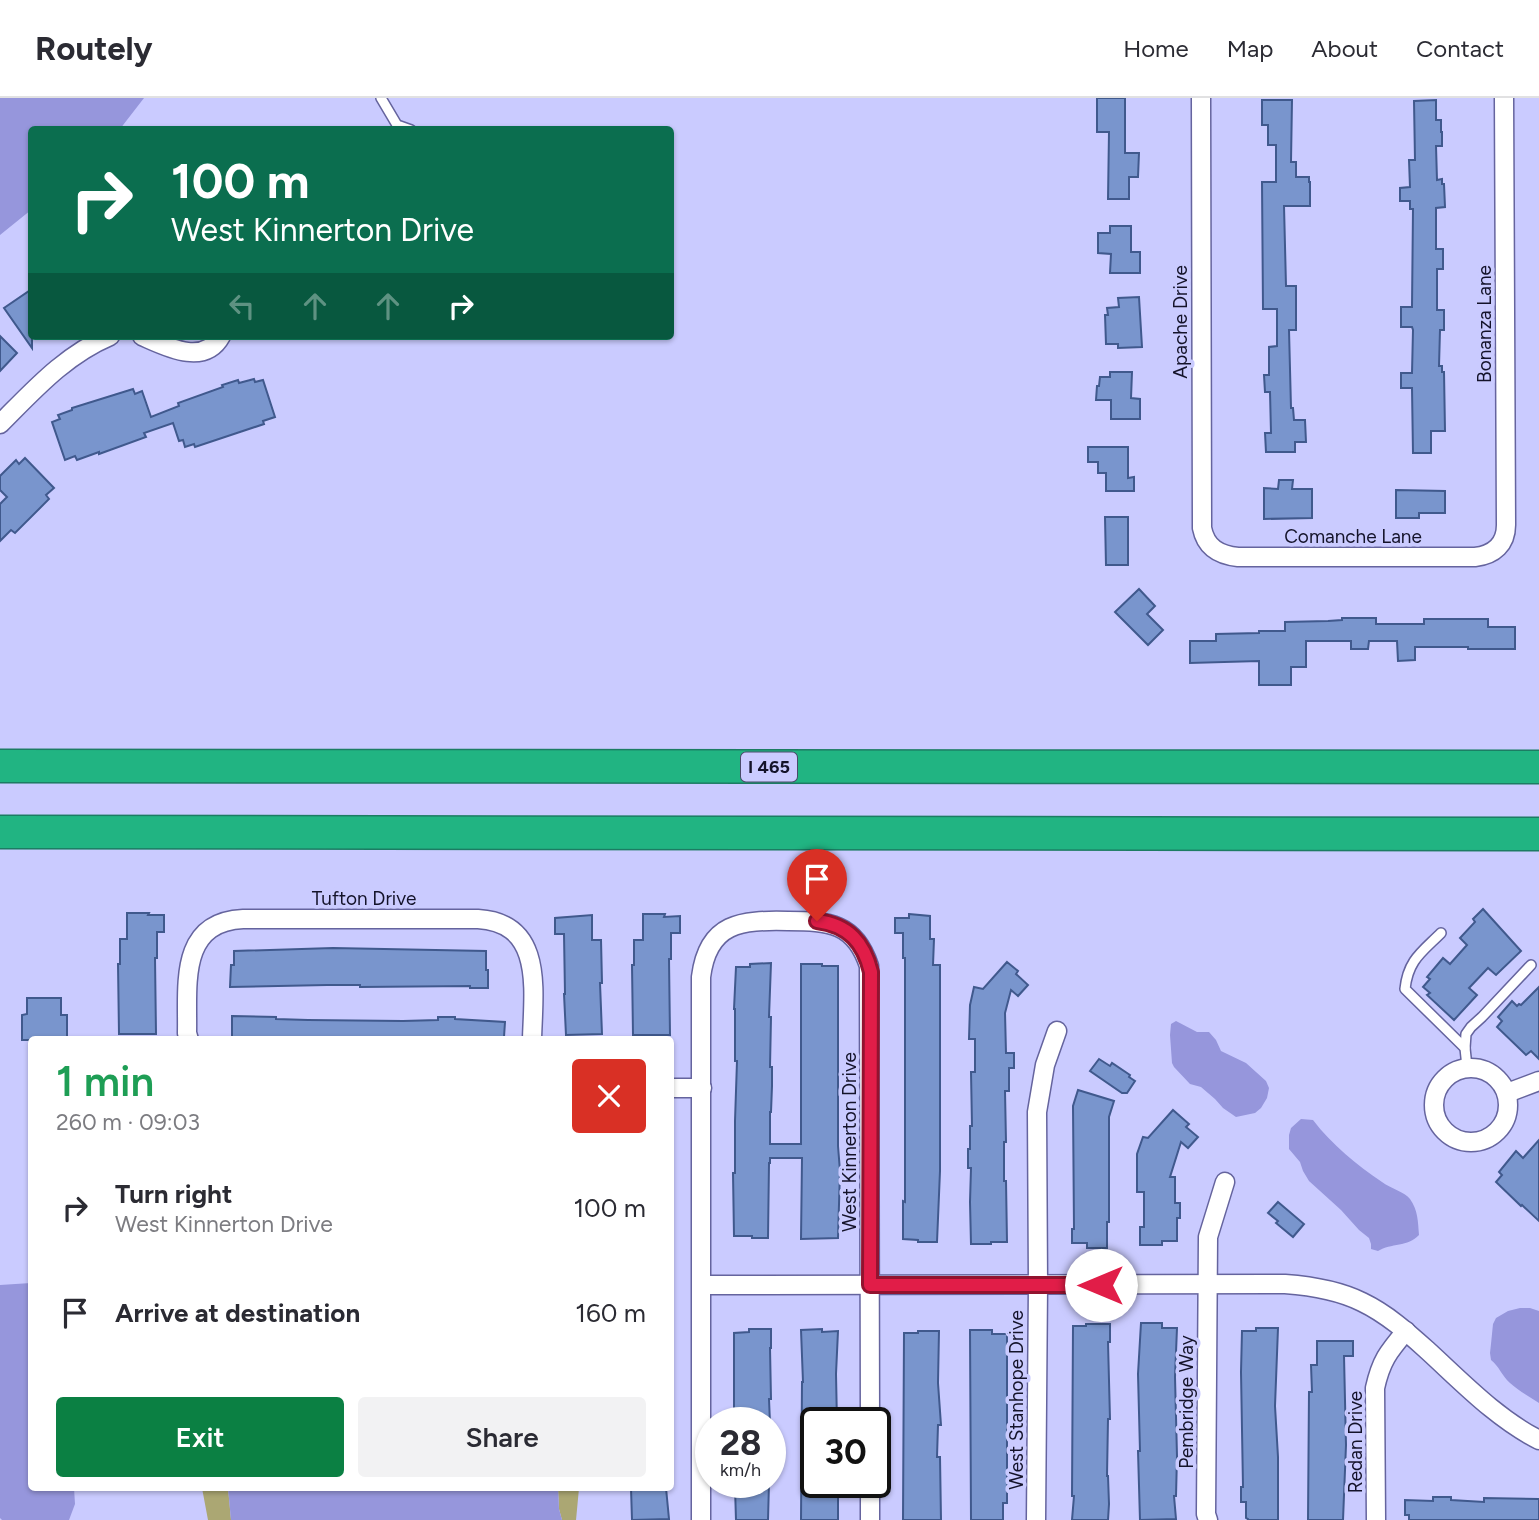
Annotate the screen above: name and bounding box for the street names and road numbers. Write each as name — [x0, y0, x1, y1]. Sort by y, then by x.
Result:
street label: Apache Drive — [1169, 265, 1192, 379]
street label: Bonanza Lane — [1473, 265, 1496, 383]
street label: Comanche Lane — [1284, 525, 1422, 548]
road number: I 465 — [741, 752, 797, 782]
street label: Tufton Drive — [312, 887, 416, 910]
street label: West Kinnerton Drive — [838, 1052, 861, 1232]
street label: West Stanhope Drive — [1005, 1310, 1028, 1490]
street label: Pembridge Way — [1175, 1335, 1198, 1469]
street label: Redan Drive — [1344, 1391, 1367, 1493]

